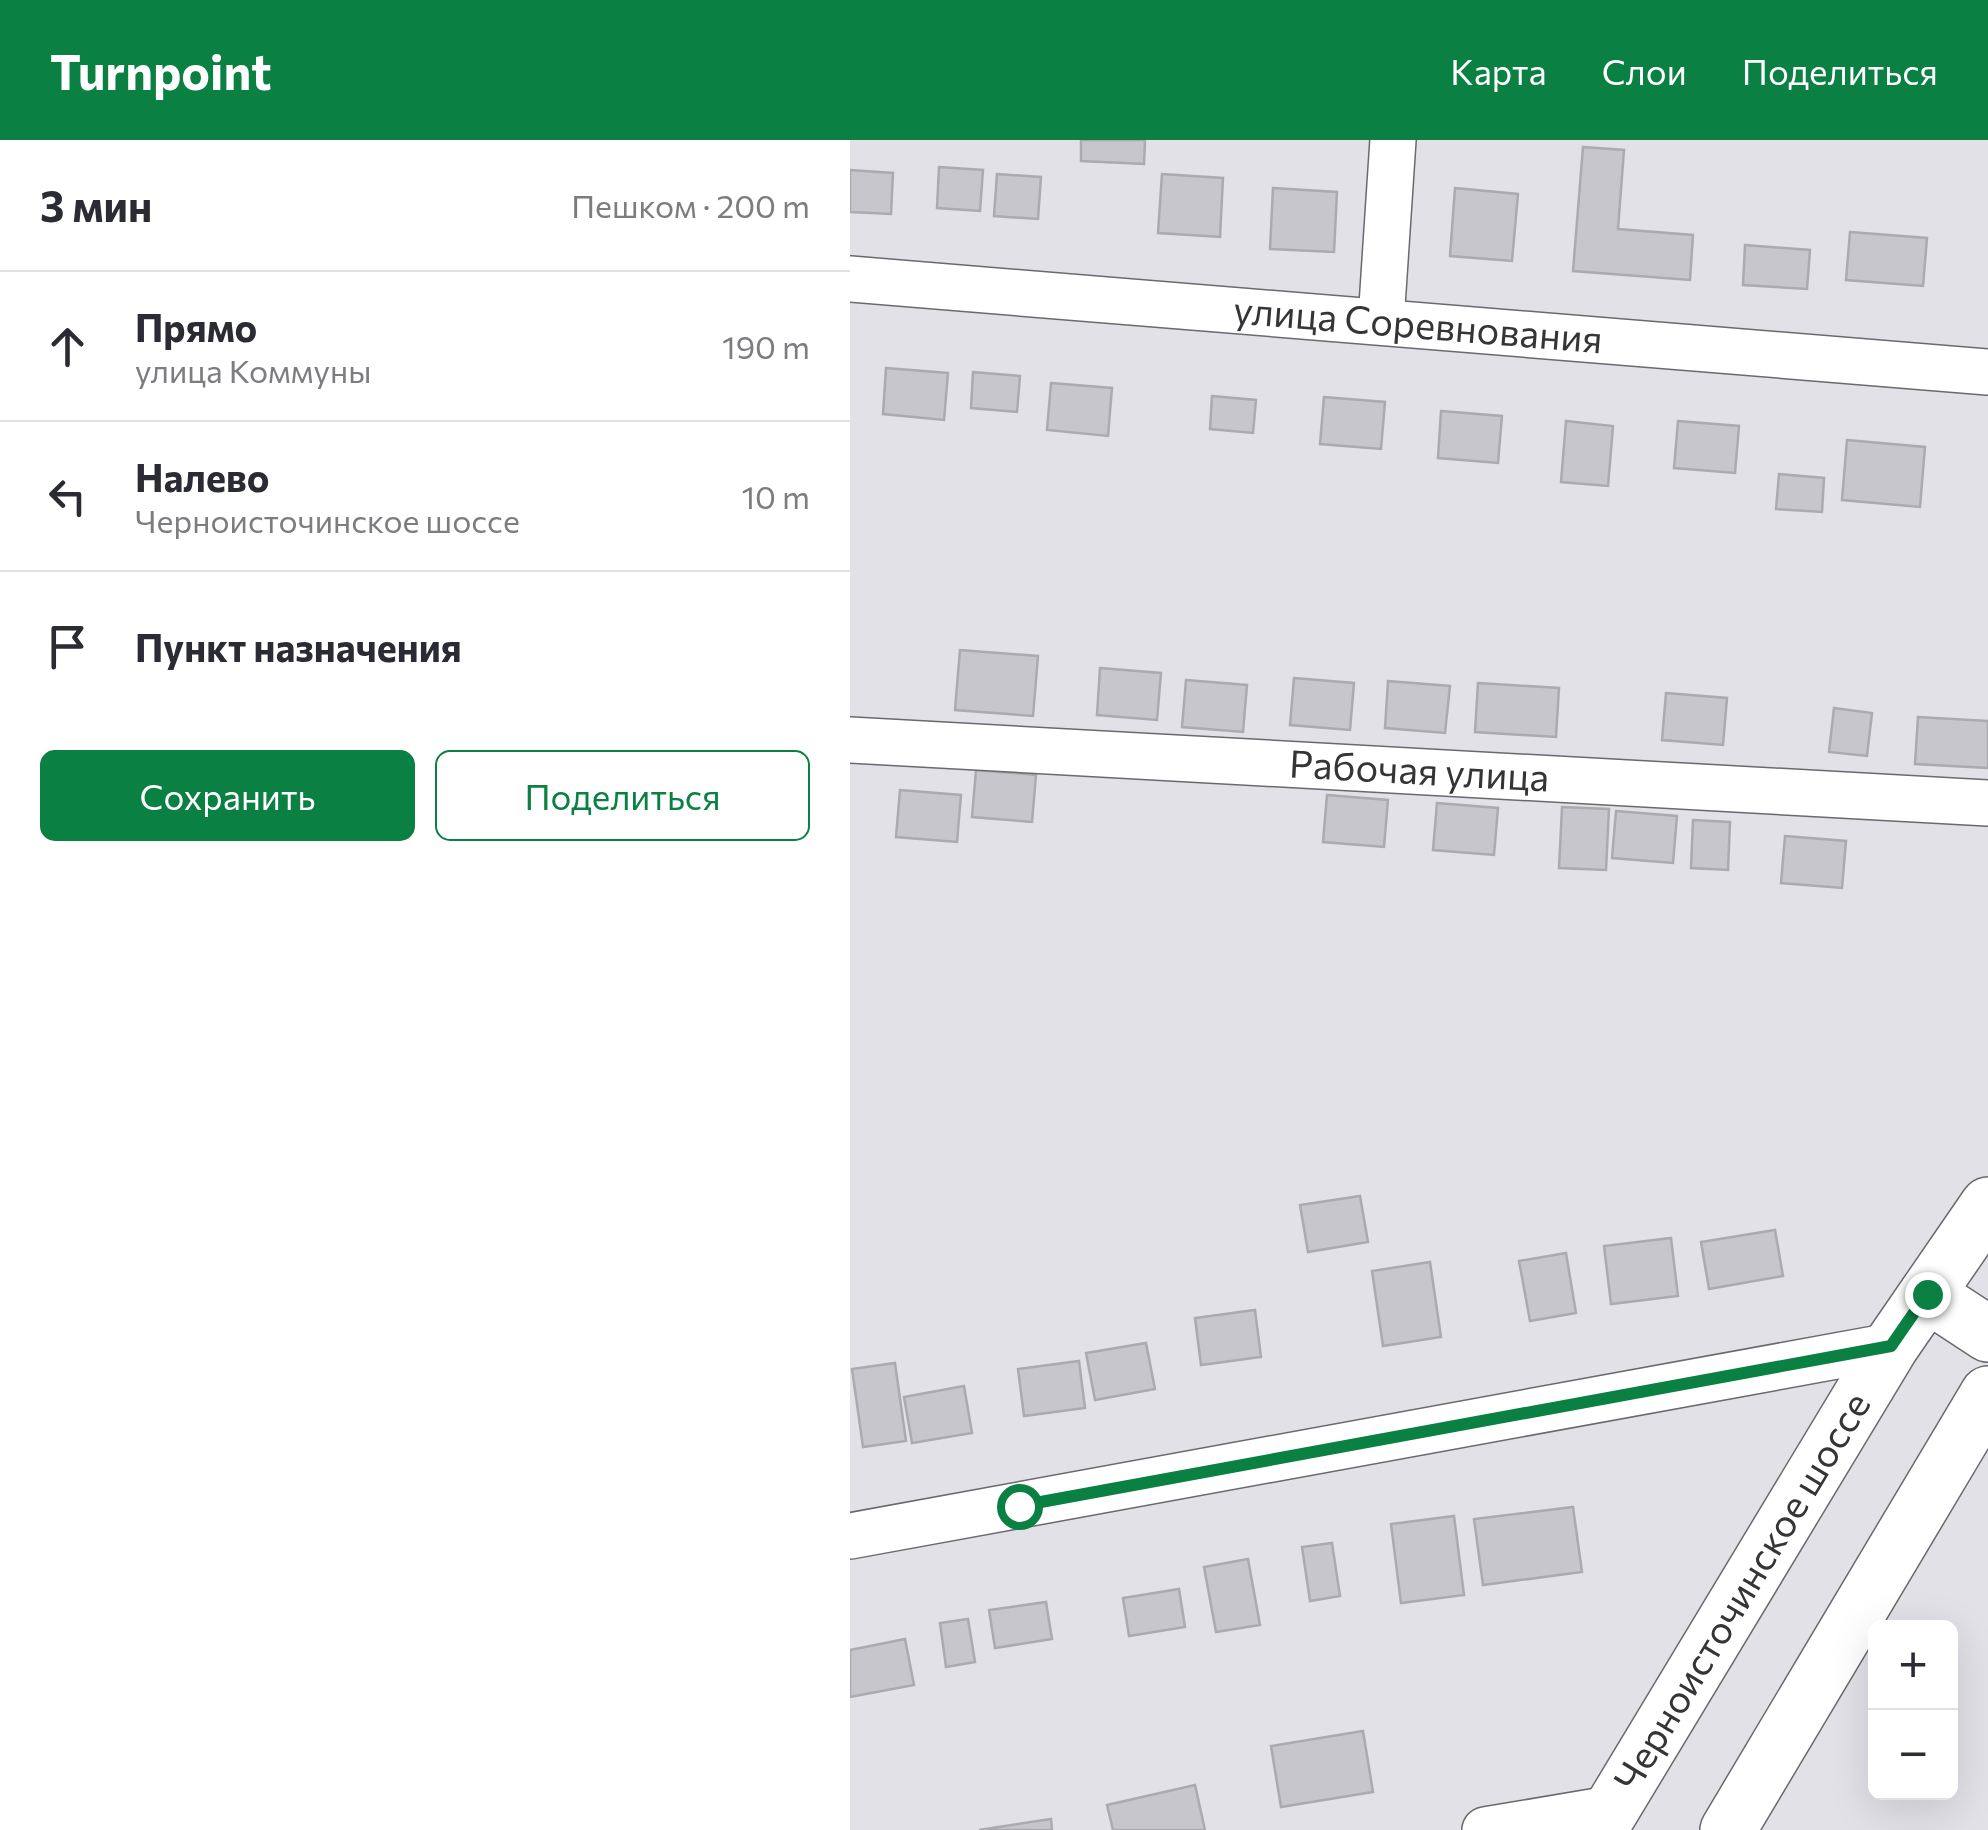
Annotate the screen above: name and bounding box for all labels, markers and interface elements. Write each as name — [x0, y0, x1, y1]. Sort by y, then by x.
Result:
text: Turnpoint — [50, 41, 271, 100]
text: Карта — [1450, 49, 1547, 92]
text: Слои — [1602, 49, 1687, 92]
text: Поделиться — [1742, 49, 1938, 92]
text: 3 мин — [40, 179, 152, 231]
text: Пешком · 200 m — [571, 185, 810, 225]
street label: улица Соревнования — [1232, 284, 1605, 361]
text: Прямо — [135, 303, 257, 350]
icon: ahead — [40, 319, 95, 374]
text: 190 m — [722, 326, 810, 366]
text: улица Коммуны — [135, 350, 371, 390]
text: Налево — [135, 453, 269, 500]
icon: left — [40, 469, 95, 524]
text: 10 m — [741, 476, 810, 516]
text: Черноисточинское шоссе — [135, 500, 520, 540]
icon: arrive — [40, 619, 95, 674]
text: Пункт назначения — [135, 623, 462, 670]
street label: Рабочая улица — [1288, 738, 1551, 800]
button: Сохранить — [40, 750, 415, 841]
button: Поделиться — [435, 750, 810, 841]
route end — [1905, 1272, 1951, 1318]
street label: Черноисточинское шоссе — [1602, 1383, 1879, 1799]
route start — [997, 1484, 1043, 1530]
map controls — [1868, 1620, 1958, 1800]
button: + — [1868, 1620, 1958, 1710]
button: − — [1868, 1710, 1958, 1800]

